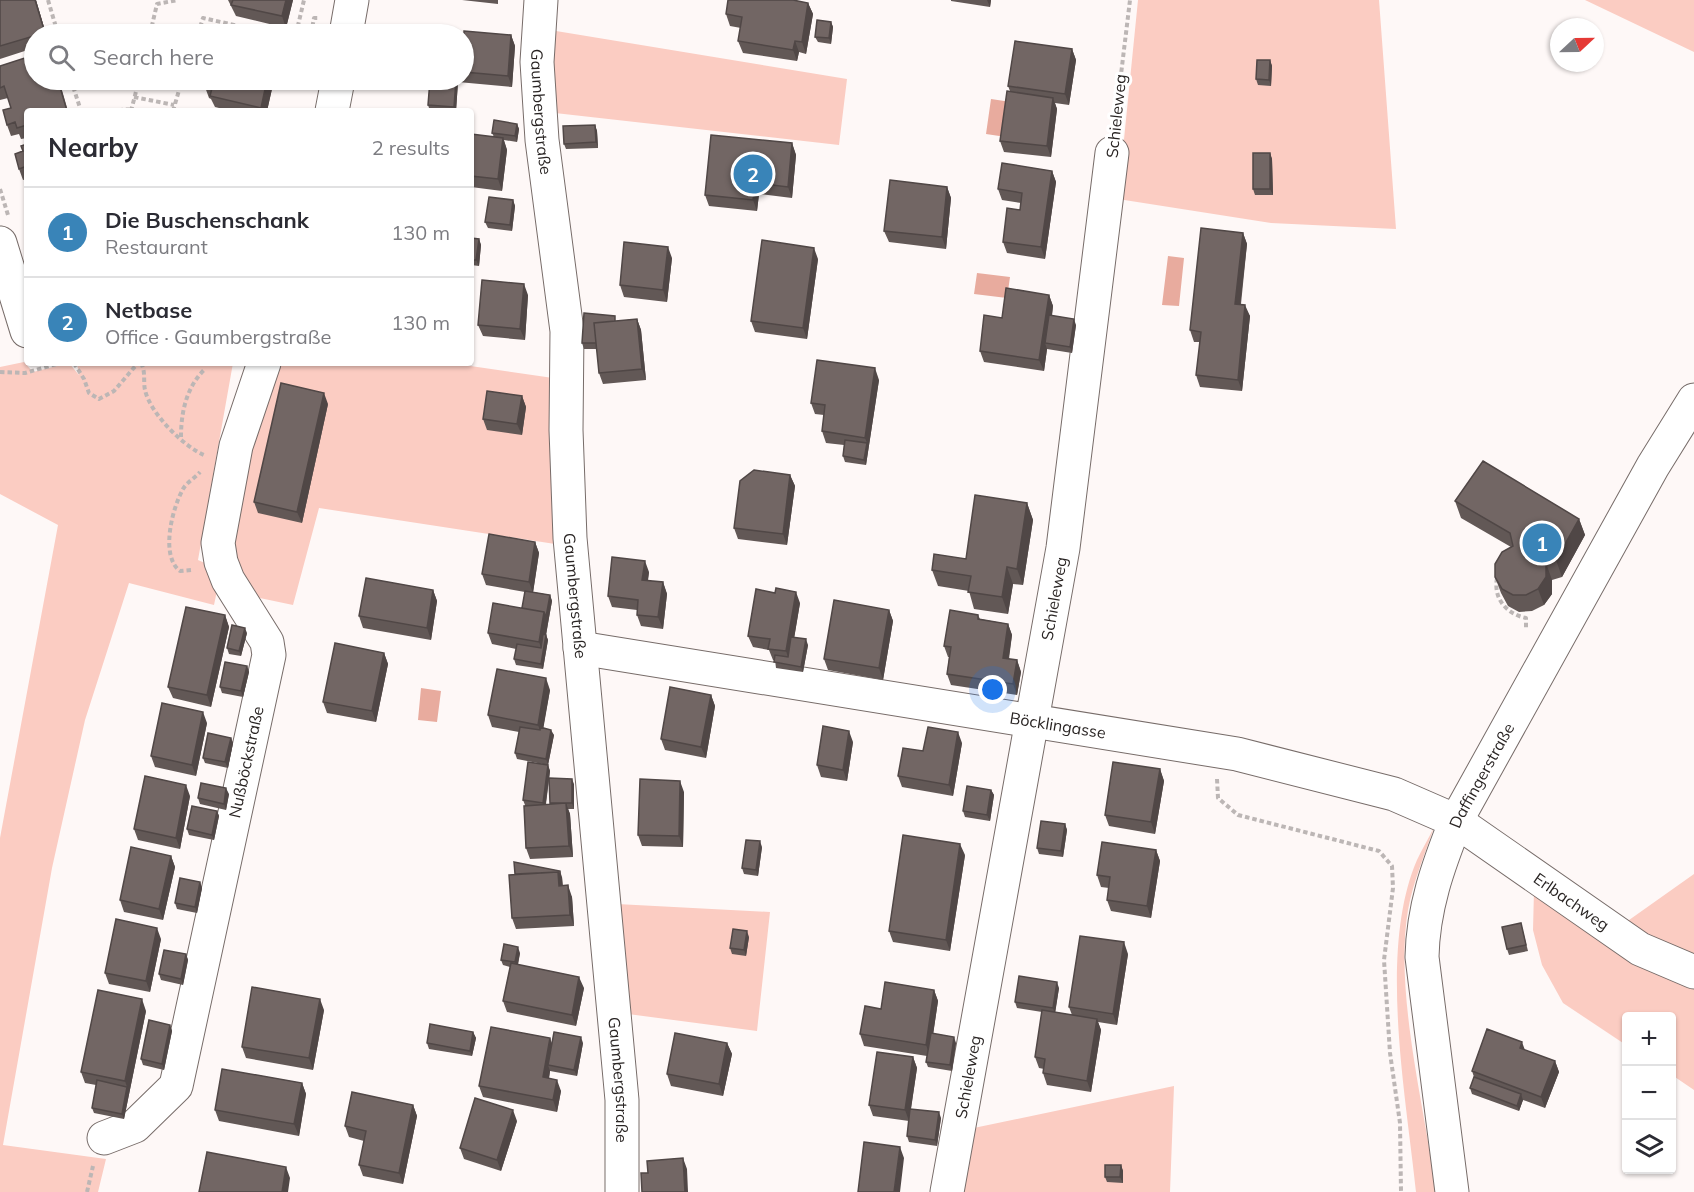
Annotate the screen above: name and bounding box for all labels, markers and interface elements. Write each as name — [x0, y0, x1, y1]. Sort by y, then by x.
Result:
north arrow — [1550, 18, 1604, 72]
search box — [24, 24, 474, 90]
icon: search — [45, 41, 78, 74]
text: Search here — [93, 43, 214, 71]
street label: Gaumbergstraße — [527, 48, 556, 176]
street label: Schieleweg — [1102, 73, 1130, 159]
text: Nearby — [48, 131, 138, 164]
text: 2 results — [372, 135, 450, 160]
pin: 2 — [734, 152, 772, 196]
text: Die Buschenschank — [105, 206, 309, 234]
text: 1 — [62, 220, 74, 245]
text: 130 m — [391, 220, 450, 245]
text: Restaurant — [105, 234, 208, 259]
text: Netbase — [105, 296, 192, 324]
text: 2 — [62, 310, 74, 335]
text: 130 m — [391, 310, 450, 335]
text: Office · Gaumbergstraße — [105, 324, 331, 349]
pin: 1 — [1522, 520, 1562, 566]
street label: Gaumbergstraße — [560, 532, 591, 659]
street label: Schieleweg — [1037, 555, 1071, 642]
your location — [978, 675, 1007, 704]
street label: Nußböckstraße — [224, 704, 268, 820]
street label: Böcklingasse — [1008, 707, 1107, 743]
street label: Daffingerstraße — [1444, 719, 1518, 831]
street label: Erlbachweg — [1530, 868, 1613, 935]
map controls — [1622, 1012, 1676, 1174]
button: + — [1622, 1012, 1676, 1066]
street label: Gaumbergstraße — [604, 1016, 632, 1143]
street label: Schieleweg — [950, 1034, 985, 1120]
button: − — [1622, 1066, 1676, 1120]
button: layers — [1622, 1120, 1676, 1174]

